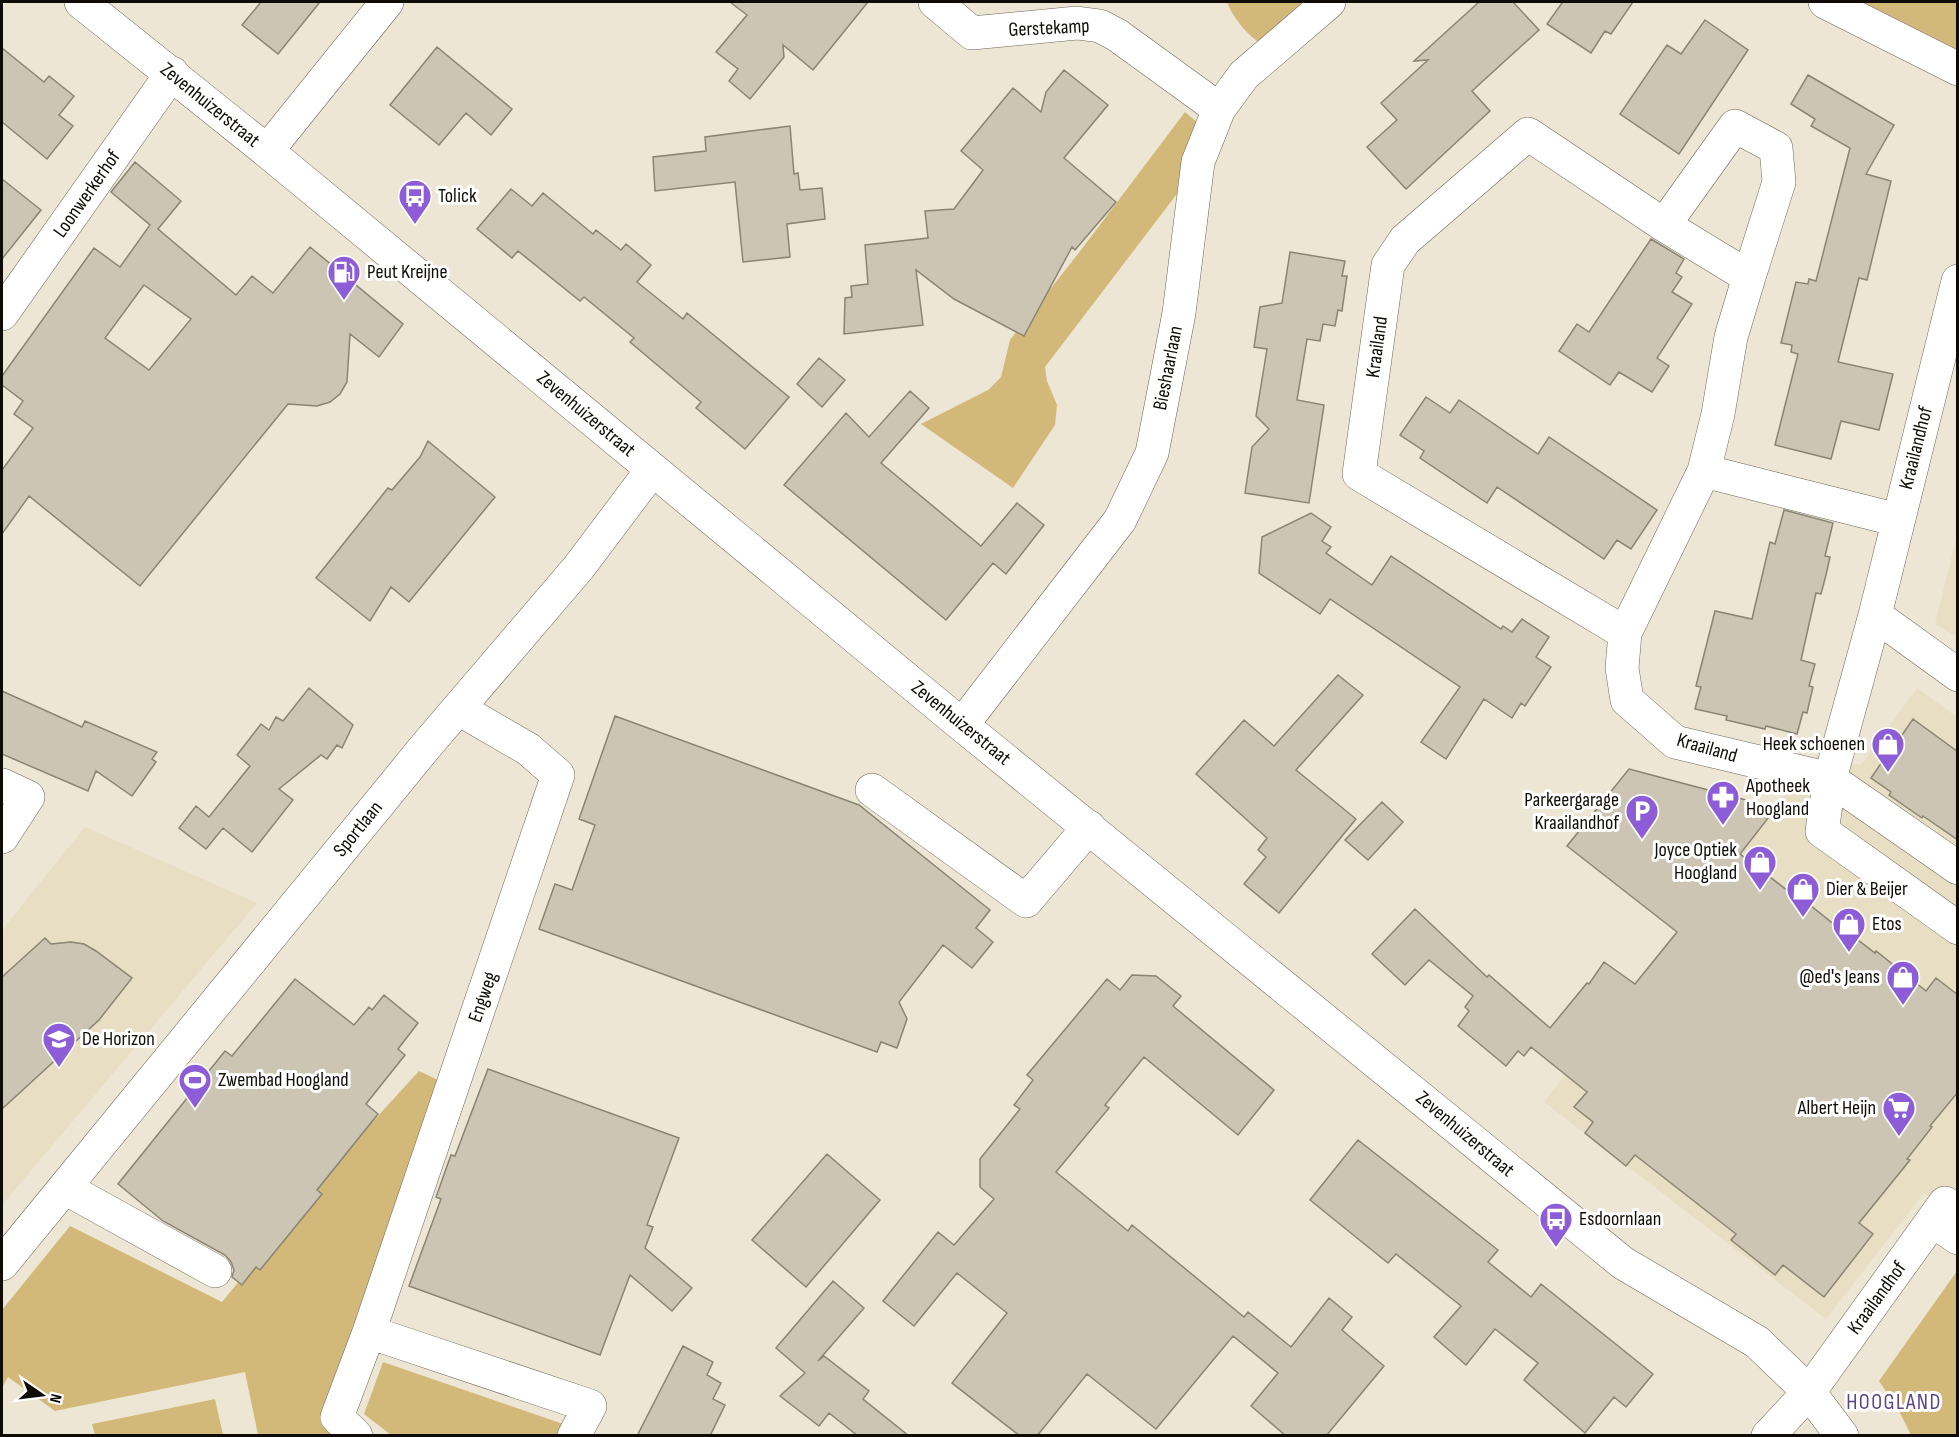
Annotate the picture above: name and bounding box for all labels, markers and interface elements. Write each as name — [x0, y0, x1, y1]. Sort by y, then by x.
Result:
street label: Gerstekamp — [1008, 14, 1090, 42]
street label: Zevenhuizerstraat — [155, 58, 265, 152]
street label: Loonwerkerhof — [48, 146, 126, 242]
bus stop icon: Tolick — [397, 178, 433, 225]
place label: Tolick — [438, 184, 477, 208]
fuel station icon: Peut Kreijne — [326, 254, 362, 301]
place label: Peut Kreijne — [367, 260, 447, 284]
street label: Kraailand — [1361, 315, 1393, 379]
street label: Bieshaarlaan — [1148, 324, 1188, 412]
street label: Zevenhuizerstraat — [532, 366, 640, 462]
street label: Kraailandhof — [1894, 404, 1938, 492]
street label: Zevenhuizerstraat — [906, 676, 1016, 770]
shop icon: Heek schoenen — [1870, 726, 1906, 773]
street label: Kraailand — [1674, 728, 1740, 768]
place label: Heek schoenen — [1763, 732, 1865, 756]
place label: Apotheek Hoogland — [1745, 774, 1810, 821]
pharmacy icon: Apotheek Hoogland — [1705, 779, 1741, 826]
place label: Parkeergarage Kraailandhof — [1524, 788, 1619, 835]
parking icon: Parkeergarage Kraailandhof — [1624, 793, 1660, 840]
street label: Sportlaan — [328, 796, 388, 862]
place label: Joyce Optiek Hoogland — [1653, 838, 1737, 885]
shop icon: Joyce Optiek Hoogland — [1742, 844, 1778, 891]
shop icon: Dier & Beijer — [1785, 871, 1821, 918]
place label: Dier & Beijer — [1826, 877, 1908, 901]
shop icon: Etos — [1831, 906, 1867, 953]
place label: Etos — [1872, 912, 1902, 936]
shop icon: @ed's Jeans — [1885, 959, 1921, 1006]
place label: @ed's Jeans — [1800, 965, 1880, 989]
street label: Engweg — [463, 969, 503, 1025]
school or university icon: De Horizon — [41, 1021, 77, 1068]
place label: De Horizon — [82, 1027, 155, 1051]
sports icon: Zwembad Hoogland — [177, 1062, 213, 1109]
place label: Zwembad Hoogland — [218, 1068, 349, 1092]
street label: Zevenhuizerstraat — [1411, 1086, 1519, 1182]
supermarket icon: Albert Heijn — [1881, 1090, 1917, 1137]
place label: Albert Heijn — [1797, 1096, 1876, 1120]
bus stop icon: Esdoornlaan — [1538, 1201, 1574, 1248]
place label: Esdoornlaan — [1579, 1207, 1661, 1231]
street label: Kraailandhof — [1842, 1257, 1912, 1339]
north arrow — [12, 1365, 72, 1425]
district label: HOOGLAND — [1846, 1389, 1942, 1416]
text: N — [45, 1392, 65, 1405]

